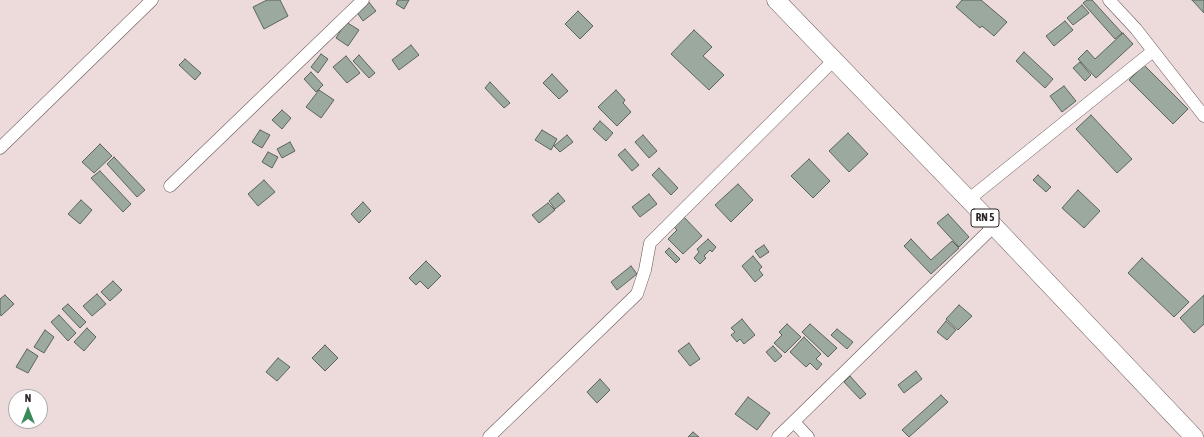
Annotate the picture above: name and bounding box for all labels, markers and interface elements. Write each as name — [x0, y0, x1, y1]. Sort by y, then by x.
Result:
road number: RN 5 — [971, 209, 999, 227]
north arrow — [8, 389, 48, 429]
text: N — [25, 392, 31, 404]

